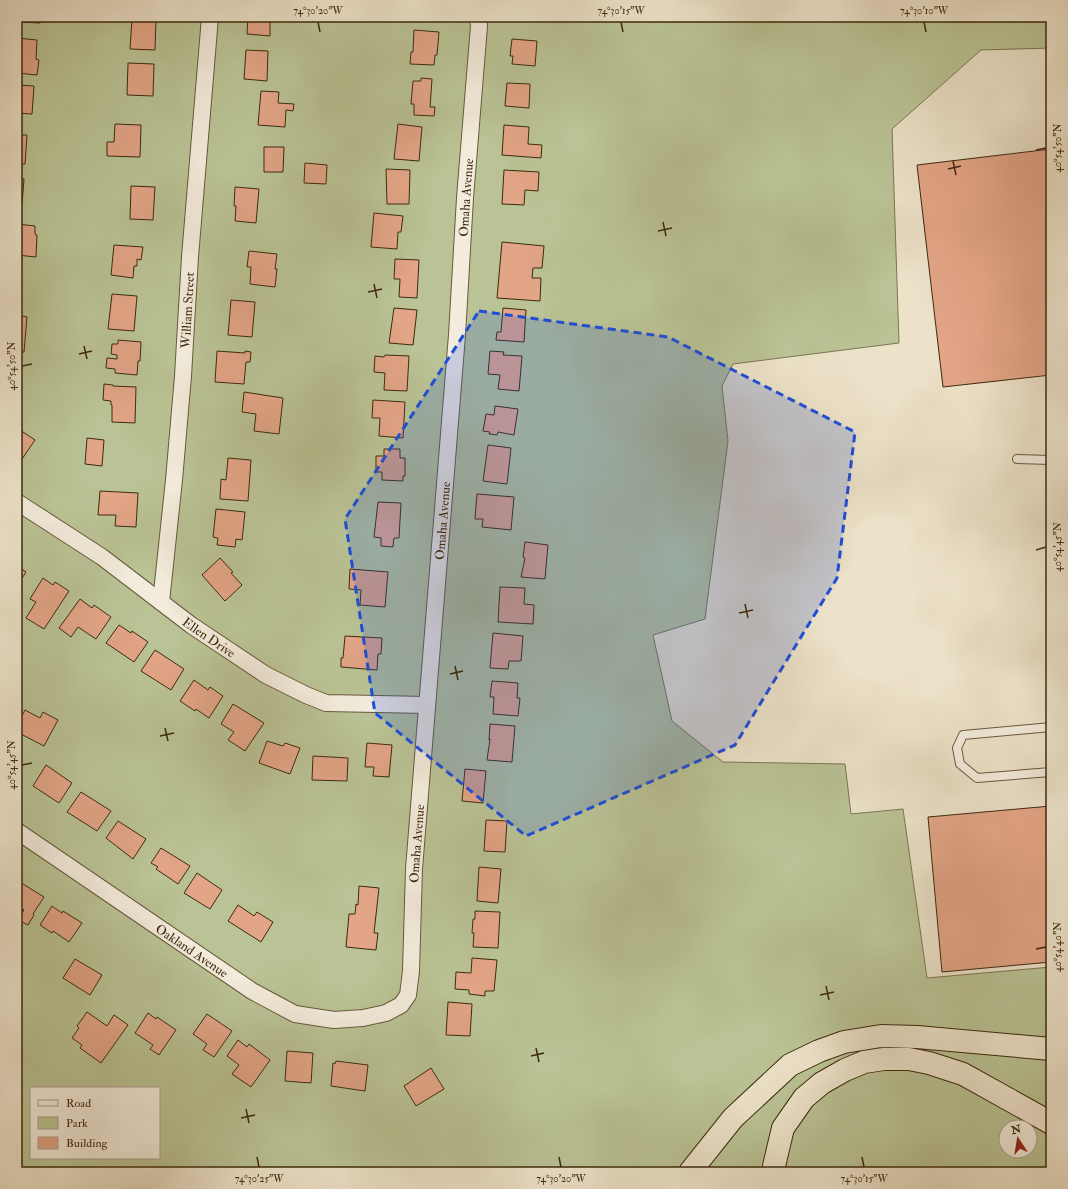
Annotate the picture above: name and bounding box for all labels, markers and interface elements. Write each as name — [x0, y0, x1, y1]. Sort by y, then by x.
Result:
text: 74°30'20"W — [293, 5, 344, 17]
text: 74°30'15"W — [597, 5, 645, 17]
text: 74°30'10"W — [900, 5, 949, 17]
text: 40°54'50"N — [1052, 124, 1064, 172]
street label: Omaha Avenue — [456, 157, 477, 237]
street label: William Street — [178, 272, 198, 350]
text: 40°54'50"N — [6, 342, 18, 390]
street label: Omaha Avenue — [432, 480, 454, 561]
text: 40°54'45"N — [1052, 522, 1064, 572]
street label: Ellen Drive — [179, 614, 239, 662]
text: 40°54'45"N — [6, 740, 18, 790]
street label: Omaha Avenue — [407, 803, 428, 883]
street label: Oakland Avenue — [152, 921, 232, 982]
text: 40°54'40"N — [1052, 922, 1064, 972]
legend — [30, 1087, 160, 1159]
text: Road — [66, 1096, 91, 1111]
text: Park — [66, 1116, 88, 1131]
north arrow — [998, 1119, 1038, 1159]
text: N — [1009, 1122, 1023, 1137]
text: Building — [66, 1136, 109, 1151]
text: 74°30'25"W — [235, 1173, 284, 1185]
text: 74°30'20"W — [536, 1173, 587, 1185]
text: 74°30'15"W — [840, 1173, 888, 1185]

